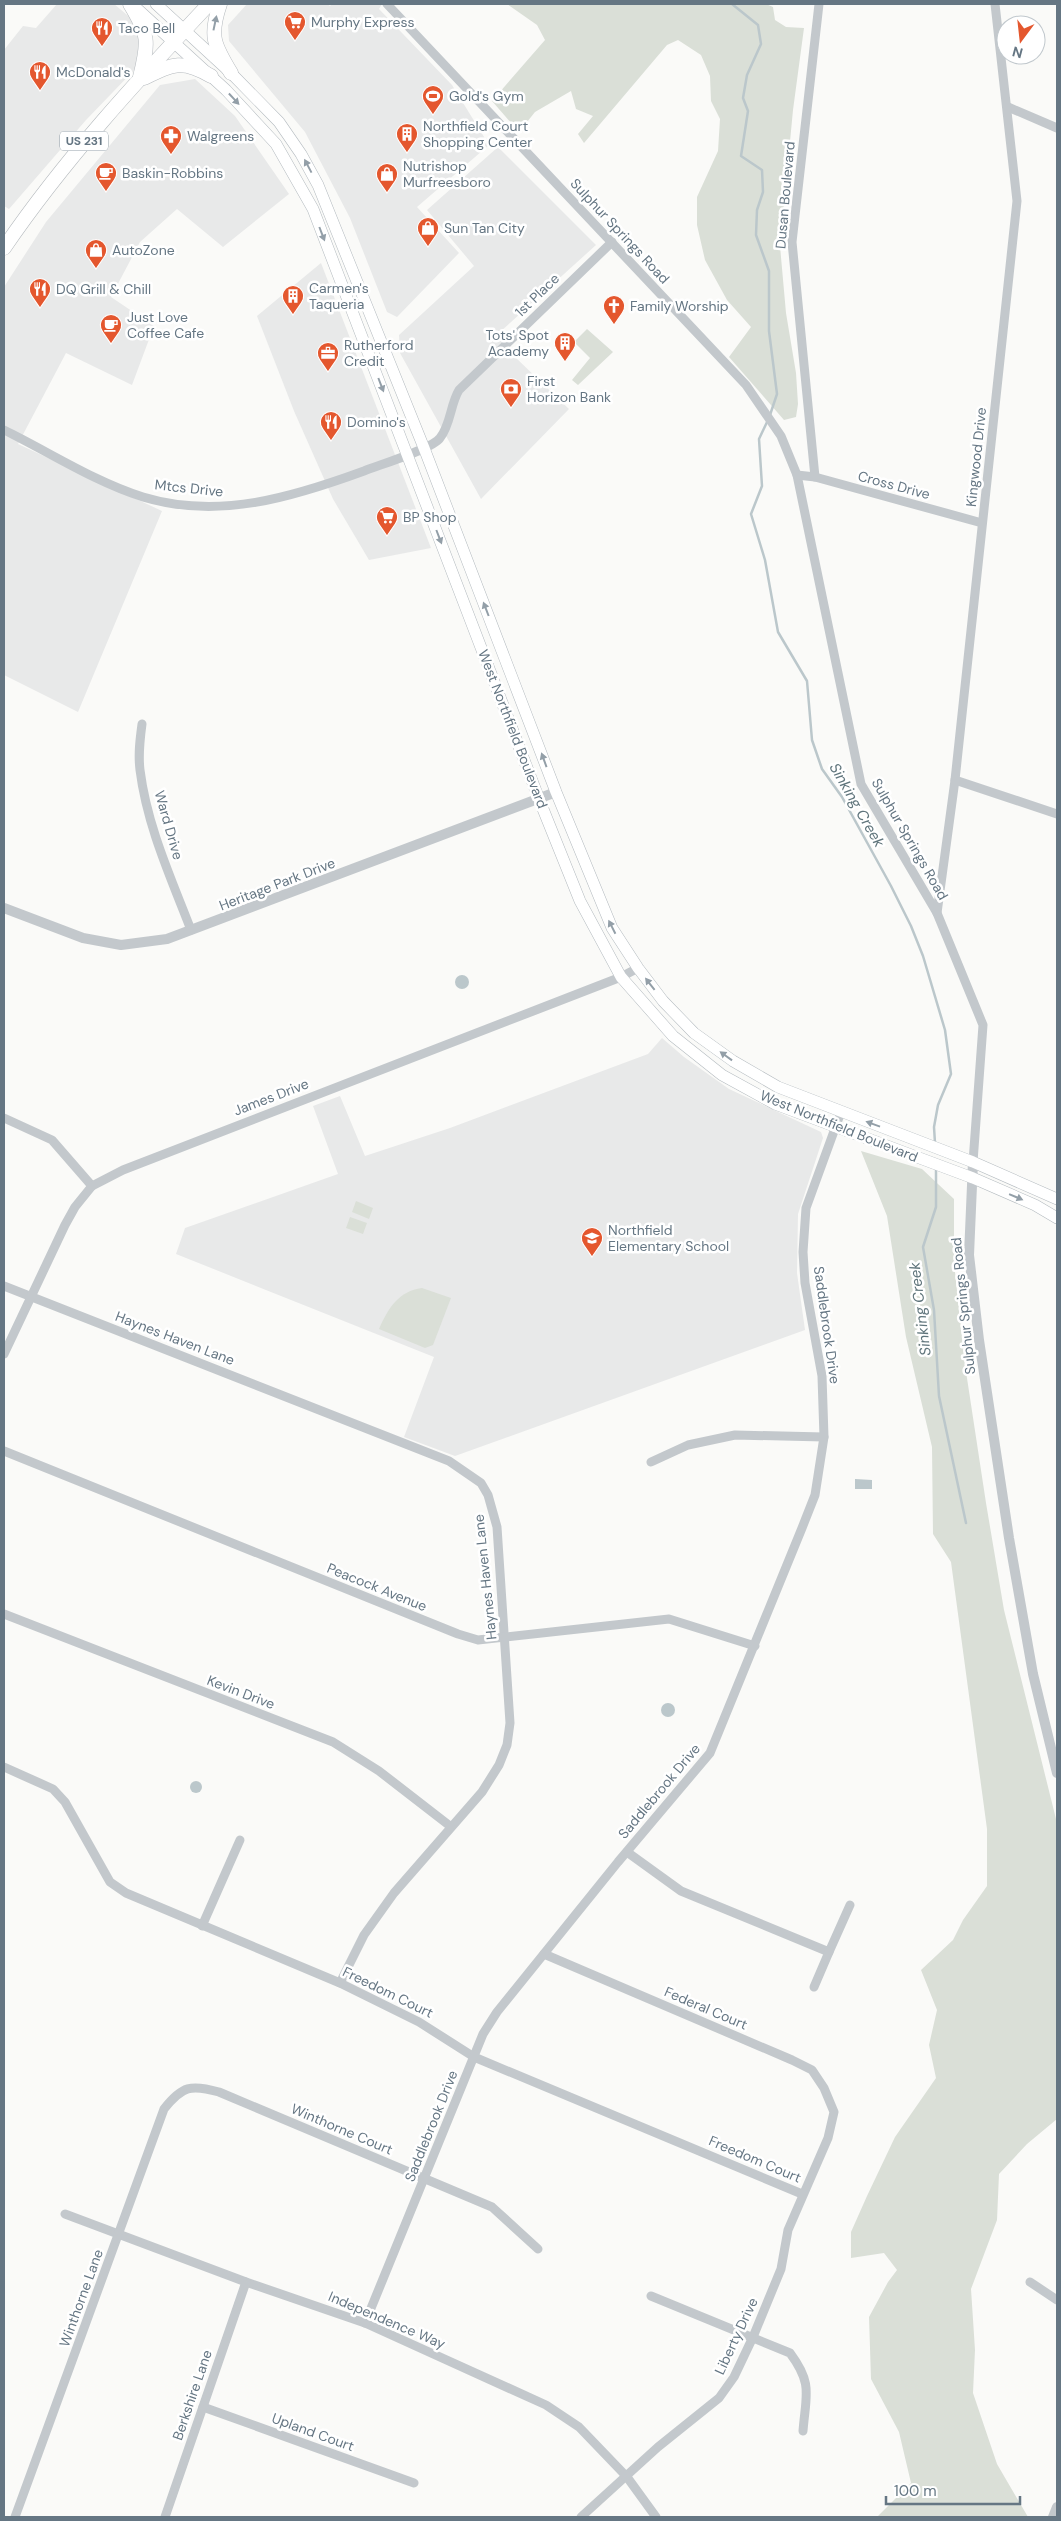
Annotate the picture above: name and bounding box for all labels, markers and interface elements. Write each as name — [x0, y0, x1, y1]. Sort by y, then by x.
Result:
supermarket icon: Murphy Express — [283, 10, 307, 41]
place label: Murphy Express — [311, 13, 415, 31]
north arrow — [996, 15, 1046, 65]
restaurant icon: Taco Bell — [90, 16, 114, 47]
one-way arrow — [211, 16, 219, 31]
place label: Taco Bell — [118, 19, 175, 37]
text: N — [1010, 43, 1025, 63]
restaurant icon: McDonald's — [28, 60, 52, 91]
place label: McDonald's — [56, 63, 131, 81]
sports icon: Gold's Gym — [421, 84, 445, 115]
place label: Gold's Gym — [449, 87, 524, 105]
one-way arrow — [228, 92, 240, 104]
place label: Northfield Court Shopping Center — [423, 117, 532, 151]
building icon: Northfield Court Shopping Center — [395, 122, 419, 153]
pharmacy icon: Walgreens — [159, 124, 183, 155]
place label: Walgreens — [187, 127, 254, 145]
road number: US 231 — [60, 132, 108, 150]
street label: Dusan Boulevard — [771, 140, 799, 250]
place label: Nutrishop Murfreesboro — [403, 157, 491, 191]
one-way arrow — [304, 158, 312, 173]
cafe icon: Baskin-Robbins — [94, 161, 118, 192]
shop icon: Nutrishop Murfreesboro — [375, 162, 399, 193]
place label: Baskin-Robbins — [122, 164, 223, 182]
street label: Sulphur Springs Road — [566, 175, 674, 287]
shop icon: Sun Tan City — [416, 216, 440, 247]
place label: Sun Tan City — [444, 219, 525, 237]
one-way arrow — [318, 227, 326, 242]
shop icon: AutoZone — [84, 238, 108, 269]
place label: AutoZone — [112, 241, 175, 259]
street label: 1st Place — [511, 269, 563, 321]
restaurant icon: DQ Grill & Chill — [28, 277, 52, 308]
place label: Carmen's Taqueria — [309, 279, 369, 313]
place label: DQ Grill & Chill — [56, 280, 151, 298]
building icon: Carmen's Taqueria — [281, 284, 305, 315]
church icon: Family Worship — [602, 294, 626, 325]
place label: Family Worship — [630, 297, 729, 315]
place label: Just Love Coffee Cafe — [127, 308, 204, 342]
cafe icon: Just Love Coffee Cafe — [99, 313, 123, 344]
place label: Tots' Spot Academy — [486, 326, 549, 360]
building icon: Tots' Spot Academy — [553, 331, 577, 362]
place label: Rutherford Credit — [344, 336, 413, 370]
office icon: Rutherford Credit — [316, 341, 340, 372]
place label: First Horizon Bank — [527, 372, 611, 406]
bank icon: First Horizon Bank — [499, 377, 523, 408]
one-way arrow — [377, 378, 385, 393]
street label: Kingwood Drive — [962, 406, 990, 508]
restaurant icon: Domino's — [319, 410, 343, 441]
place label: Domino's — [347, 413, 406, 431]
street label: Cross Drive — [856, 467, 932, 503]
street label: Mtcs Drive — [154, 475, 224, 501]
supermarket icon: BP Shop — [375, 505, 399, 536]
place label: BP Shop — [403, 508, 457, 526]
one-way arrow — [436, 530, 444, 544]
one-way arrow — [482, 601, 489, 616]
street label: West Northfield Boulevard — [474, 647, 552, 811]
one-way arrow — [540, 753, 547, 768]
water label: Sinking Creek — [825, 759, 889, 851]
street label: Sulphur Springs Road — [868, 775, 952, 903]
street label: Ward Drive — [151, 788, 187, 862]
street label: Heritage Park Drive — [216, 854, 338, 914]
one-way arrow — [608, 920, 616, 934]
one-way arrow — [645, 978, 656, 991]
one-way arrow — [719, 1051, 733, 1061]
street label: James Drive — [231, 1074, 311, 1120]
street label: West Northfield Boulevard — [757, 1086, 921, 1166]
one-way arrow — [865, 1120, 880, 1128]
one-way arrow — [1009, 1193, 1023, 1201]
place label: Northfield Elementary School — [608, 1221, 729, 1255]
school or university icon: Northfield Elementary School — [580, 1226, 604, 1257]
street label: Sulphur Springs Road — [947, 1237, 979, 1375]
water label: Sinking Creek — [904, 1261, 936, 1357]
street label: Saddlebrook Drive — [810, 1265, 844, 1385]
street label: Haynes Haven Lane — [113, 1307, 237, 1369]
street label: Haynes Haven Lane — [469, 1513, 501, 1641]
street label: Peacock Avenue — [325, 1559, 430, 1615]
street label: Kevin Drive — [205, 1671, 277, 1713]
street label: Saddlebrook Drive — [614, 1740, 704, 1842]
street label: Freedom Court — [340, 1962, 436, 2022]
street label: Federal Court — [662, 1982, 750, 2034]
street label: Saddlebrook Drive — [400, 2068, 462, 2184]
street label: Winthorne Court — [288, 2099, 396, 2159]
street label: Freedom Court — [706, 2131, 804, 2187]
street label: Winthorne Lane — [55, 2247, 107, 2349]
street label: Independence Way — [326, 2287, 448, 2353]
street label: Liberty Drive — [710, 2295, 762, 2377]
street label: Berkshire Lane — [168, 2347, 216, 2442]
street label: Upland Court — [269, 2409, 357, 2455]
scale bar — [886, 2474, 1020, 2506]
text: 100 m — [894, 2481, 937, 2501]

